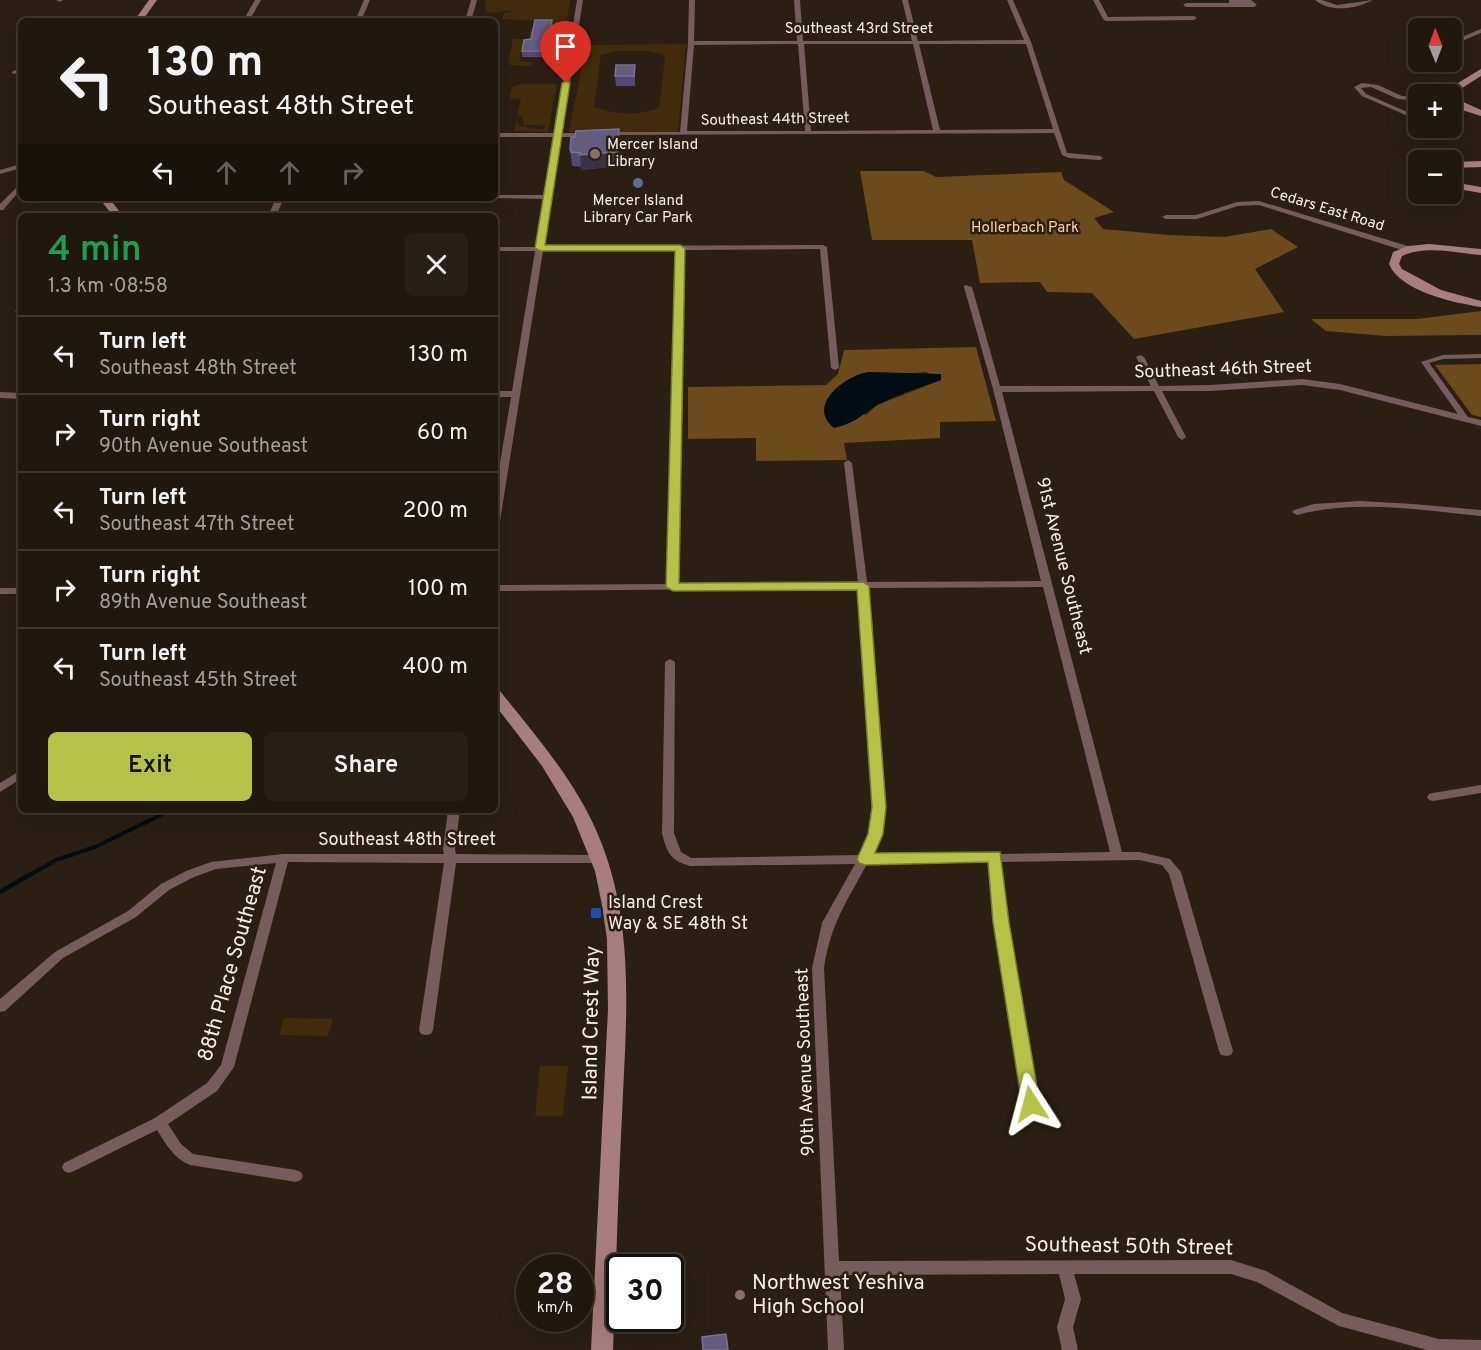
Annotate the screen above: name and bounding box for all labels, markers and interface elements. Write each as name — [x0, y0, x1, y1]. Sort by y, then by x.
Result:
north arrow — [1408, 18, 1462, 72]
map controls — [1408, 18, 1462, 204]
street label: Southeast 43rd Street — [785, 20, 933, 39]
pin — [540, 21, 591, 83]
icon: arrive — [549, 30, 582, 63]
text: 130 m — [147, 38, 263, 91]
icon: left — [48, 42, 126, 120]
button: + — [1408, 84, 1462, 138]
text: Southeast 48th Street — [147, 90, 414, 124]
street label: Southeast 44th Street — [700, 109, 850, 131]
place label: Mercer Island Library — [607, 136, 698, 172]
marker: Mercer Island Library — [588, 147, 602, 161]
button: − — [1408, 150, 1462, 204]
icon: left — [147, 156, 180, 189]
icon: ahead — [210, 156, 243, 189]
icon: ahead — [273, 156, 306, 189]
icon: right — [336, 156, 369, 189]
marker: Mercer Island Library Car Park — [631, 176, 645, 190]
street label: Cedars East Road — [1268, 184, 1386, 236]
place label: Mercer Island Library Car Park — [583, 192, 693, 228]
park label: Hollerbach Park — [971, 219, 1079, 238]
text: 4 min — [48, 228, 142, 274]
button: close — [405, 233, 468, 296]
text: 1.3 km · 08:58 — [48, 274, 168, 300]
text: Turn left — [99, 329, 187, 356]
icon: left — [48, 339, 81, 372]
text: 130 m — [409, 342, 468, 369]
street label: Southeast 46th Street — [1134, 355, 1312, 385]
text: Southeast 48th Street — [99, 356, 297, 382]
text: Turn right — [99, 407, 201, 434]
icon: right — [48, 417, 81, 450]
text: 60 m — [417, 420, 468, 447]
text: 90th Avenue Southeast — [99, 434, 308, 460]
street label: 91st Avenue Southeast — [1030, 475, 1096, 657]
text: Turn left — [99, 485, 187, 512]
icon: left — [48, 495, 81, 528]
text: 200 m — [403, 498, 468, 525]
text: Southeast 47th Street — [99, 512, 295, 538]
text: Turn right — [99, 563, 201, 590]
icon: right — [48, 573, 81, 606]
text: 100 m — [408, 576, 468, 603]
text: 89th Avenue Southeast — [99, 590, 307, 616]
text: Turn left — [99, 641, 187, 668]
icon: left — [48, 651, 81, 684]
text: 400 m — [402, 654, 468, 681]
text: Southeast 45th Street — [99, 668, 297, 694]
button: Exit — [48, 732, 252, 801]
button: Share — [264, 732, 468, 801]
street label: Southeast 48th Street — [318, 829, 496, 852]
street label: 88th Place Southeast — [192, 863, 274, 1065]
place label: Island Crest Way & SE 48th St — [608, 892, 748, 936]
marker: Island Crest Way & SE 48th St — [589, 906, 603, 920]
street label: Island Crest Way — [577, 945, 607, 1101]
street label: 90th Avenue Southeast — [791, 968, 821, 1156]
position arrow — [999, 1072, 1063, 1136]
street label: Southeast 50th Street — [1024, 1232, 1234, 1262]
speed limit sign: 30 — [606, 1254, 684, 1332]
text: 28 — [536, 1267, 574, 1304]
place label: Northwest Yeshiva High School — [752, 1270, 925, 1321]
marker: Northwest Yeshiva High School — [733, 1288, 747, 1302]
text: km/h — [537, 1299, 573, 1318]

